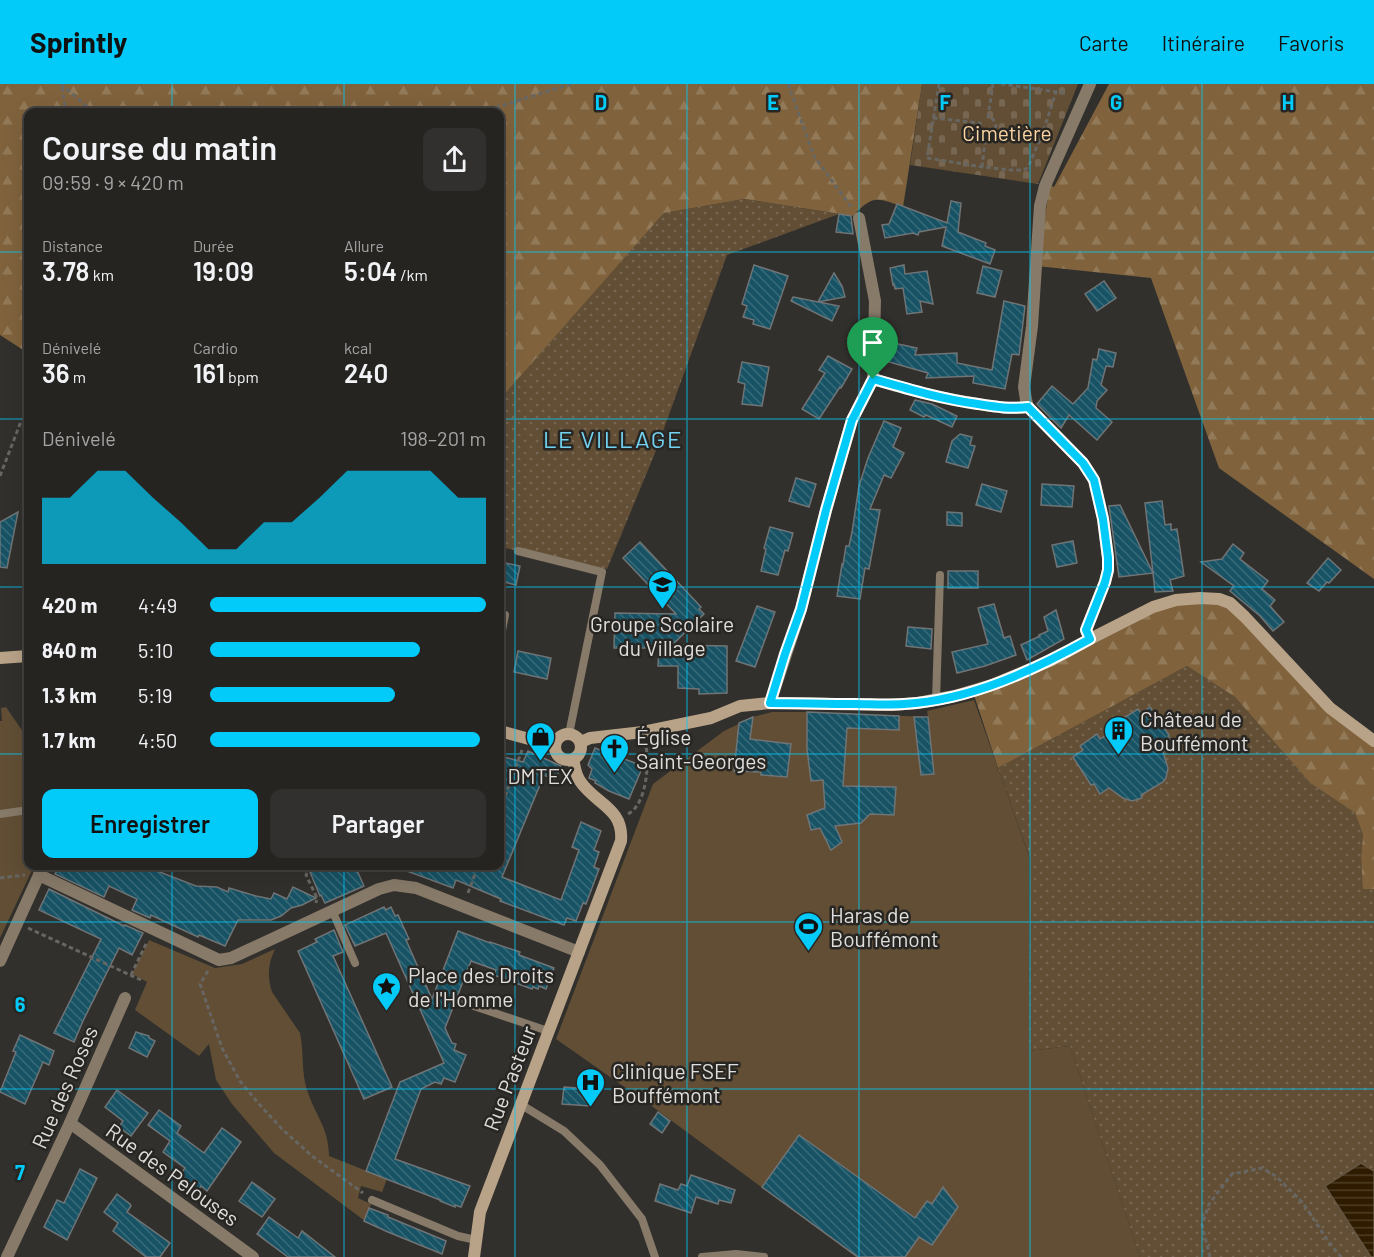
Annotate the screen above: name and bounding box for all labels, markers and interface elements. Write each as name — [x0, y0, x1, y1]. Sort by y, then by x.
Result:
text: Sprintly — [30, 25, 127, 59]
text: Carte — [1079, 30, 1129, 55]
text: Itinéraire — [1162, 30, 1245, 55]
text: Favoris — [1278, 30, 1344, 55]
text: D — [595, 90, 607, 114]
text: E — [767, 90, 779, 114]
text: F — [939, 90, 951, 114]
text: G — [1110, 90, 1122, 114]
text: H — [1282, 90, 1294, 114]
park label: Cimetière — [962, 120, 1052, 145]
text: Course du matin — [42, 127, 277, 167]
button: share — [423, 128, 486, 191]
text: 09:59 · 9 × 420 m — [42, 170, 184, 194]
text: Distance — [42, 236, 103, 255]
text: Durée — [193, 236, 234, 255]
text: Allure — [344, 236, 384, 255]
text: 3.78 — [42, 255, 89, 286]
text: 19:09 — [193, 255, 254, 286]
text: 5:04 — [344, 255, 397, 286]
text: km — [89, 265, 114, 284]
text: /km — [397, 265, 428, 284]
pin — [847, 317, 898, 379]
icon: arrive — [856, 326, 889, 359]
text: Dénivelé — [42, 338, 101, 357]
text: Cardio — [193, 338, 238, 357]
text: kcal — [344, 338, 372, 357]
text: 36 — [42, 357, 70, 388]
text: 161 — [193, 357, 225, 388]
text: 240 — [344, 357, 388, 388]
text: m — [70, 367, 86, 386]
text: bpm — [225, 367, 259, 386]
district label: LE VILLAGE — [543, 424, 683, 453]
text: Dénivelé — [42, 426, 116, 450]
text: 198–201 m — [400, 426, 486, 450]
school or university icon: Groupe Scolaire du Village — [646, 568, 678, 610]
text: 420 m — [42, 593, 97, 617]
text: 4:49 — [138, 593, 177, 617]
place label: Groupe Scolaire du Village — [590, 611, 734, 660]
text: 840 m — [42, 638, 97, 662]
text: 5:10 — [138, 638, 173, 662]
text: 1.3 km — [42, 683, 97, 707]
text: 5:19 — [138, 683, 172, 707]
place label: Château de Bouffémont — [1140, 706, 1249, 755]
building icon: Château de Bouffémont — [1103, 714, 1135, 756]
shop icon: DMTEX — [524, 720, 556, 762]
place label: Église Saint-Georges — [636, 724, 766, 773]
text: 1.7 km — [42, 728, 96, 752]
text: 4:50 — [138, 728, 177, 752]
church icon: Église Saint-Georges — [599, 732, 631, 774]
place label: DMTEX — [507, 763, 573, 788]
button: Enregistrer — [42, 789, 258, 858]
button: Partager — [270, 789, 486, 858]
place label: Haras de Bouffémont — [830, 902, 939, 951]
sports icon: Haras de Bouffémont — [793, 910, 825, 952]
place label: Place des Droits de l'Homme — [408, 962, 554, 1011]
place icon: Place des Droits de l'Homme — [371, 970, 403, 1012]
text: 6 — [15, 992, 26, 1016]
street label: Rue des Roses — [26, 1022, 102, 1152]
street label: Rue Pasteur — [478, 1022, 541, 1134]
place label: Clinique FSEF Bouffémont — [612, 1058, 739, 1107]
hospital icon: Clinique FSEF Bouffémont — [575, 1066, 607, 1108]
street label: Rue des Pelouses — [102, 1117, 244, 1231]
text: 7 — [15, 1160, 25, 1184]

